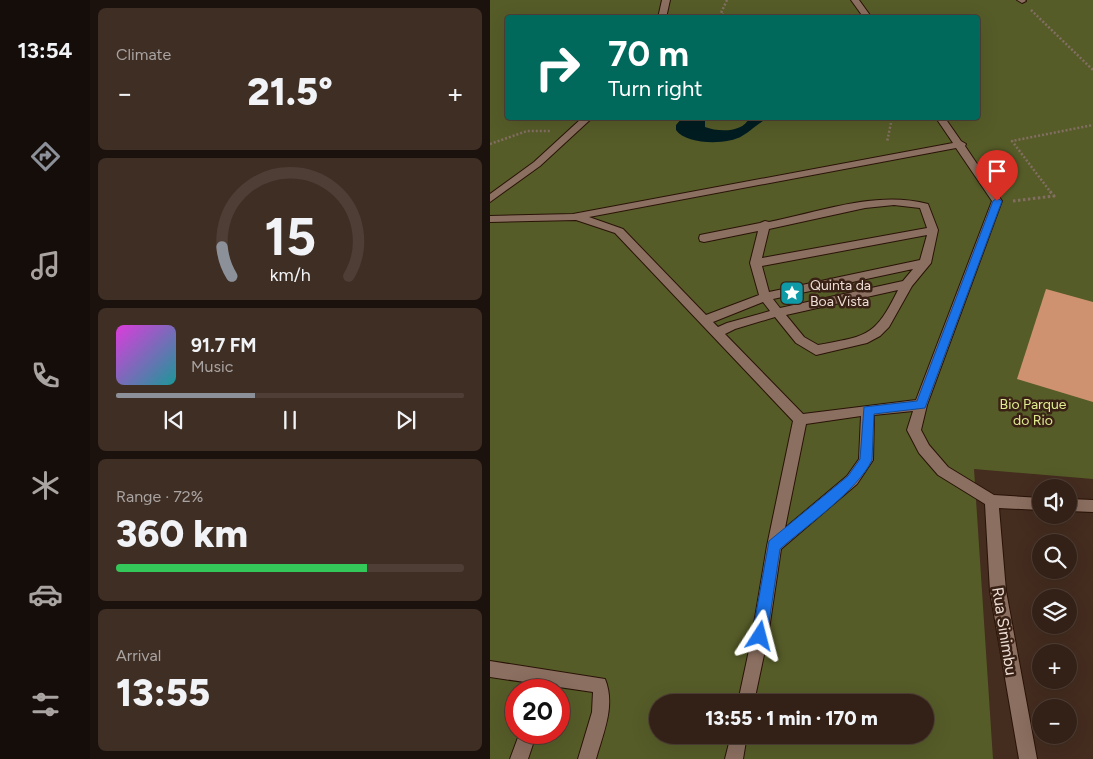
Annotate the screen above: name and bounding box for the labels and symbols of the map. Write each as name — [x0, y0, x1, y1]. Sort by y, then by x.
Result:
pin — [976, 150, 1018, 201]
place label: Quinta da Boa Vista — [810, 277, 871, 310]
place icon: Quinta da Boa Vista — [779, 280, 805, 306]
park label: Bio Parque do Rio — [1000, 396, 1067, 429]
street label: Rua Sinimbu — [988, 586, 1021, 677]
position arrow — [733, 609, 785, 661]
speed limit sign: 20 — [505, 679, 570, 744]

